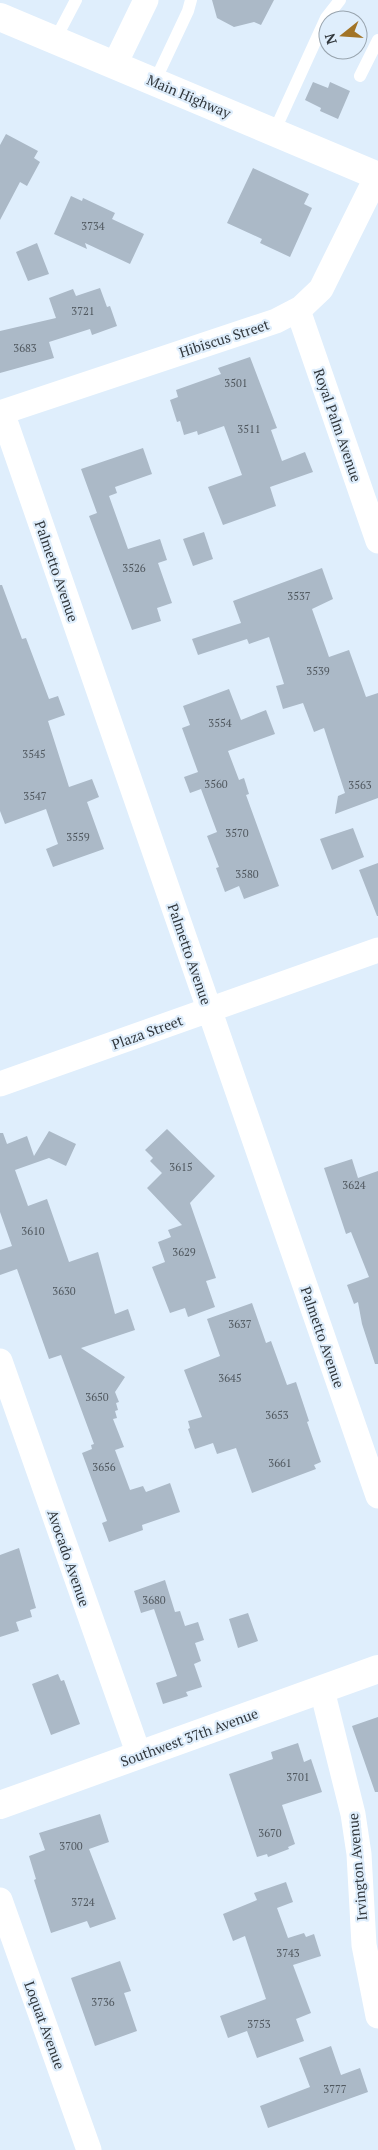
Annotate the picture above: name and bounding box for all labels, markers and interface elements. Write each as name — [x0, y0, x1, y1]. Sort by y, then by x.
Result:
north arrow — [318, 10, 368, 60]
text: N — [319, 31, 341, 47]
street label: Main Highway — [144, 70, 235, 123]
house number: 3734 — [81, 219, 105, 233]
house number: 3721 — [71, 304, 95, 318]
street label: Hibiscus Street — [177, 314, 272, 362]
house number: 3683 — [13, 341, 37, 355]
street label: Royal Palm Avenue — [310, 366, 366, 484]
house number: 3501 — [224, 376, 248, 390]
house number: 3511 — [237, 422, 261, 436]
street label: Palmetto Avenue — [31, 518, 83, 624]
house number: 3526 — [122, 561, 146, 575]
house number: 3537 — [287, 589, 311, 603]
house number: 3539 — [306, 664, 330, 678]
house number: 3554 — [208, 716, 232, 730]
house number: 3545 — [22, 747, 46, 761]
house number: 3560 — [204, 777, 228, 791]
house number: 3563 — [348, 778, 372, 792]
house number: 3547 — [23, 789, 47, 803]
house number: 3570 — [225, 826, 249, 840]
house number: 3559 — [66, 830, 90, 844]
house number: 3580 — [235, 867, 259, 881]
street label: Palmetto Avenue — [164, 901, 216, 1007]
street label: Plaza Street — [109, 1010, 186, 1054]
house number: 3615 — [169, 1160, 193, 1174]
house number: 3624 — [342, 1178, 366, 1192]
house number: 3610 — [21, 1224, 45, 1238]
house number: 3629 — [172, 1245, 196, 1259]
house number: 3630 — [52, 1284, 76, 1298]
street label: Palmetto Avenue — [297, 1284, 349, 1390]
house number: 3637 — [228, 1317, 252, 1331]
house number: 3645 — [218, 1371, 242, 1385]
house number: 3650 — [85, 1390, 109, 1404]
house number: 3653 — [265, 1408, 289, 1422]
house number: 3661 — [268, 1456, 292, 1470]
house number: 3656 — [92, 1460, 116, 1474]
street label: Avocado Avenue — [44, 1507, 94, 1609]
house number: 3680 — [142, 1593, 166, 1607]
street label: Southwest 37th Avenue — [118, 1703, 260, 1771]
house number: 3701 — [286, 1770, 310, 1784]
street label: Irvington Avenue — [343, 1812, 371, 1922]
house number: 3670 — [258, 1826, 282, 1840]
house number: 3700 — [59, 1839, 83, 1853]
house number: 3724 — [71, 1895, 95, 1909]
house number: 3743 — [276, 1946, 300, 1960]
street label: Loquat Avenue — [20, 1978, 70, 2072]
house number: 3736 — [91, 1995, 115, 2009]
house number: 3753 — [247, 2017, 271, 2031]
house number: 3777 — [323, 2082, 347, 2096]

